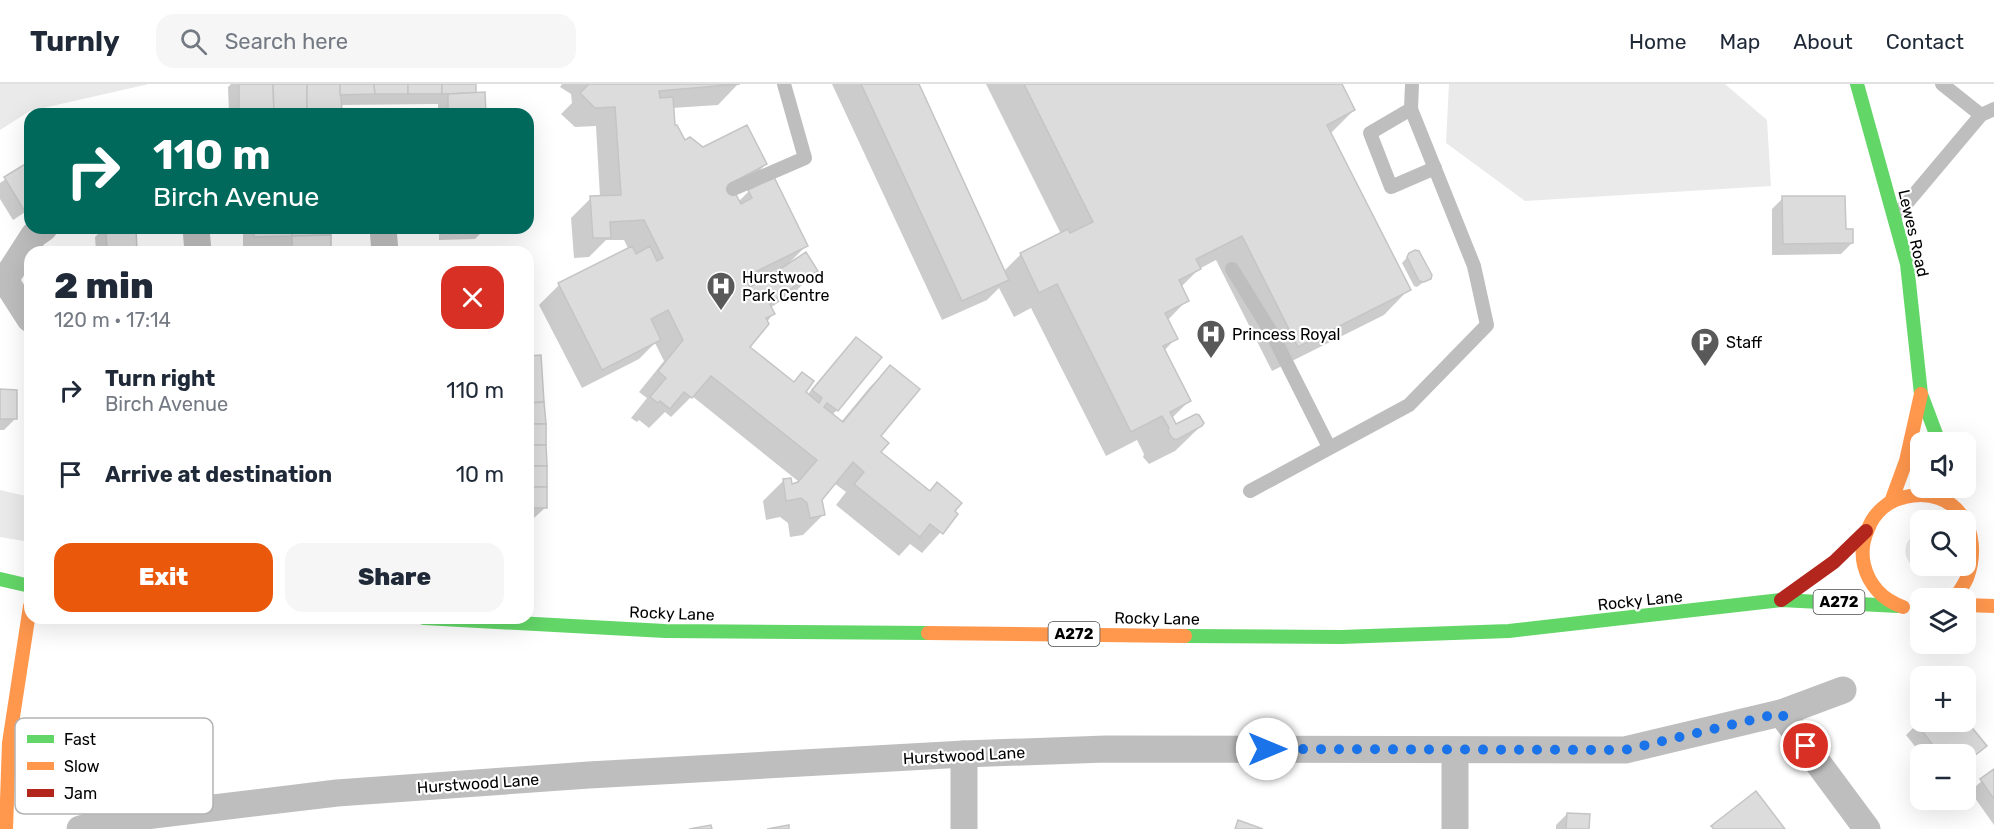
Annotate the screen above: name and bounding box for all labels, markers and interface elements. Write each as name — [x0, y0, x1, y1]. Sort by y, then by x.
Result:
search box — [156, 14, 576, 68]
text: Turnly — [30, 25, 120, 58]
icon: search — [177, 25, 210, 58]
text: Search here — [225, 28, 348, 55]
text: Home — [1629, 29, 1686, 54]
text: Map — [1719, 29, 1760, 54]
text: About — [1793, 29, 1853, 54]
text: Contact — [1886, 29, 1964, 54]
text: 110 m — [153, 130, 271, 180]
icon: right — [54, 132, 132, 210]
text: Birch Avenue — [153, 181, 319, 213]
street label: Lewes Road — [1894, 188, 1933, 279]
text: 2 min — [54, 264, 154, 307]
button: close — [441, 266, 504, 329]
place label: Hurstwood Park Centre — [742, 268, 829, 305]
hospital icon: Hurstwood Park Centre — [705, 270, 737, 312]
text: 120 m · 17:14 — [54, 308, 171, 332]
hospital icon: Princess Royal — [1195, 318, 1227, 360]
place label: Princess Royal — [1232, 325, 1340, 344]
parking icon: Staff — [1689, 326, 1721, 368]
place label: Staff — [1726, 333, 1762, 352]
text: Turn right — [105, 365, 215, 392]
icon: right — [54, 374, 87, 407]
text: 110 m — [446, 377, 504, 404]
text: Birch Avenue — [105, 392, 228, 416]
map controls — [1910, 432, 1976, 810]
button: sound — [1910, 432, 1976, 498]
icon: arrive — [54, 458, 87, 491]
text: Arrive at destination — [105, 461, 332, 488]
text: 10 m — [456, 461, 504, 488]
button: search — [1910, 510, 1976, 576]
button: Exit — [54, 543, 273, 612]
button: Share — [285, 543, 504, 612]
street label: Rocky Lane — [1597, 587, 1684, 614]
button: layers — [1910, 588, 1976, 654]
road number: A272 — [1814, 590, 1864, 614]
street label: Rocky Lane — [629, 603, 715, 624]
street label: Rocky Lane — [1114, 608, 1200, 629]
road number: A272 — [1048, 622, 1100, 646]
button: + — [1910, 666, 1976, 732]
position arrow — [1235, 717, 1299, 781]
legend — [15, 718, 213, 814]
pin — [1780, 720, 1831, 771]
icon: arrive — [1789, 729, 1822, 762]
text: Fast — [64, 730, 96, 749]
street label: Hurstwood Lane — [902, 743, 1026, 768]
button: − — [1910, 744, 1976, 810]
text: Slow — [64, 757, 100, 776]
street label: Hurstwood Lane — [416, 770, 540, 797]
text: Jam — [64, 784, 97, 803]

